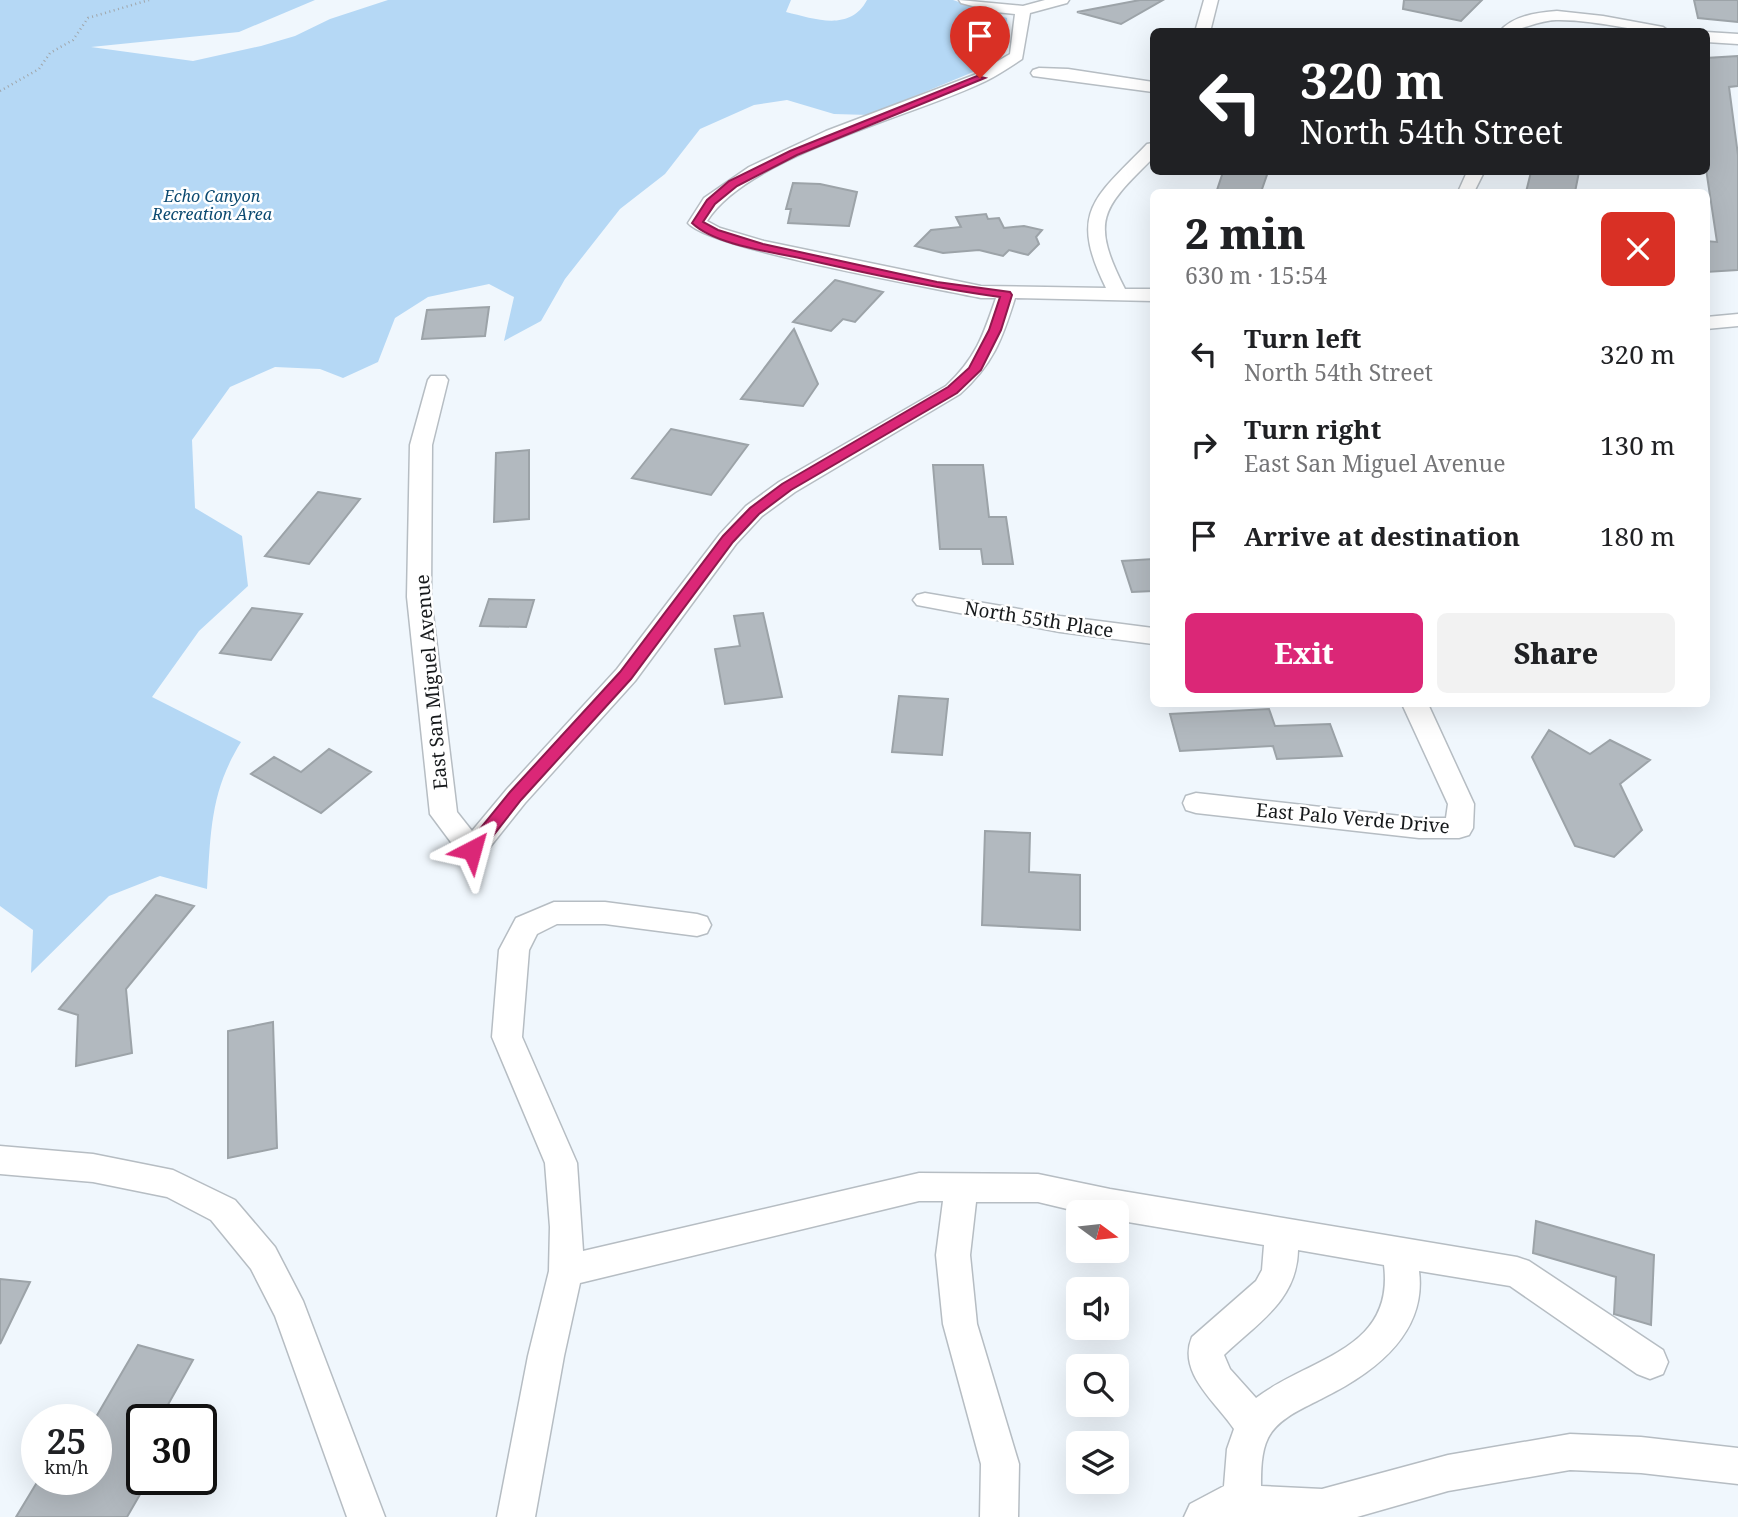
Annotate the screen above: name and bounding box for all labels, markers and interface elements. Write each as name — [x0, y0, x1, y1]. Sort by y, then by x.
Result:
pin — [950, 6, 1010, 78]
icon: arrive — [961, 17, 999, 55]
text: 320 m — [1300, 47, 1444, 113]
icon: left — [1185, 56, 1276, 147]
text: North 54th Street — [1300, 110, 1563, 153]
park label: Echo Canyon Recreation Area — [151, 185, 273, 225]
text: 2 min — [1185, 204, 1306, 261]
button: close — [1601, 212, 1675, 286]
text: 630 m · 15:54 — [1185, 259, 1327, 291]
text: Turn left — [1244, 320, 1361, 356]
icon: left — [1185, 335, 1223, 373]
text: 320 m — [1600, 336, 1675, 372]
text: North 54th Street — [1244, 356, 1433, 388]
text: Turn right — [1244, 411, 1381, 447]
icon: right — [1185, 426, 1223, 464]
text: 130 m — [1600, 427, 1675, 463]
text: East San Miguel Avenue — [1244, 447, 1506, 479]
icon: arrive — [1185, 517, 1223, 555]
text: Arrive at destination — [1244, 518, 1520, 554]
text: 180 m — [1600, 518, 1675, 554]
street label: East San Miguel Avenue — [409, 573, 453, 791]
street label: North 55th Place — [963, 594, 1115, 644]
button: Exit — [1185, 613, 1423, 693]
button: Share — [1437, 613, 1675, 693]
street label: East Palo Verde Drive — [1255, 797, 1451, 839]
position arrow — [435, 813, 509, 887]
north arrow — [1066, 1200, 1129, 1264]
map controls — [1066, 1200, 1129, 1494]
button: sound — [1066, 1277, 1129, 1340]
button: search — [1066, 1354, 1129, 1417]
speed limit sign: 30 — [126, 1404, 217, 1495]
text: 25 — [47, 1417, 86, 1464]
button: layers — [1066, 1431, 1129, 1494]
text: km/h — [44, 1455, 89, 1479]

